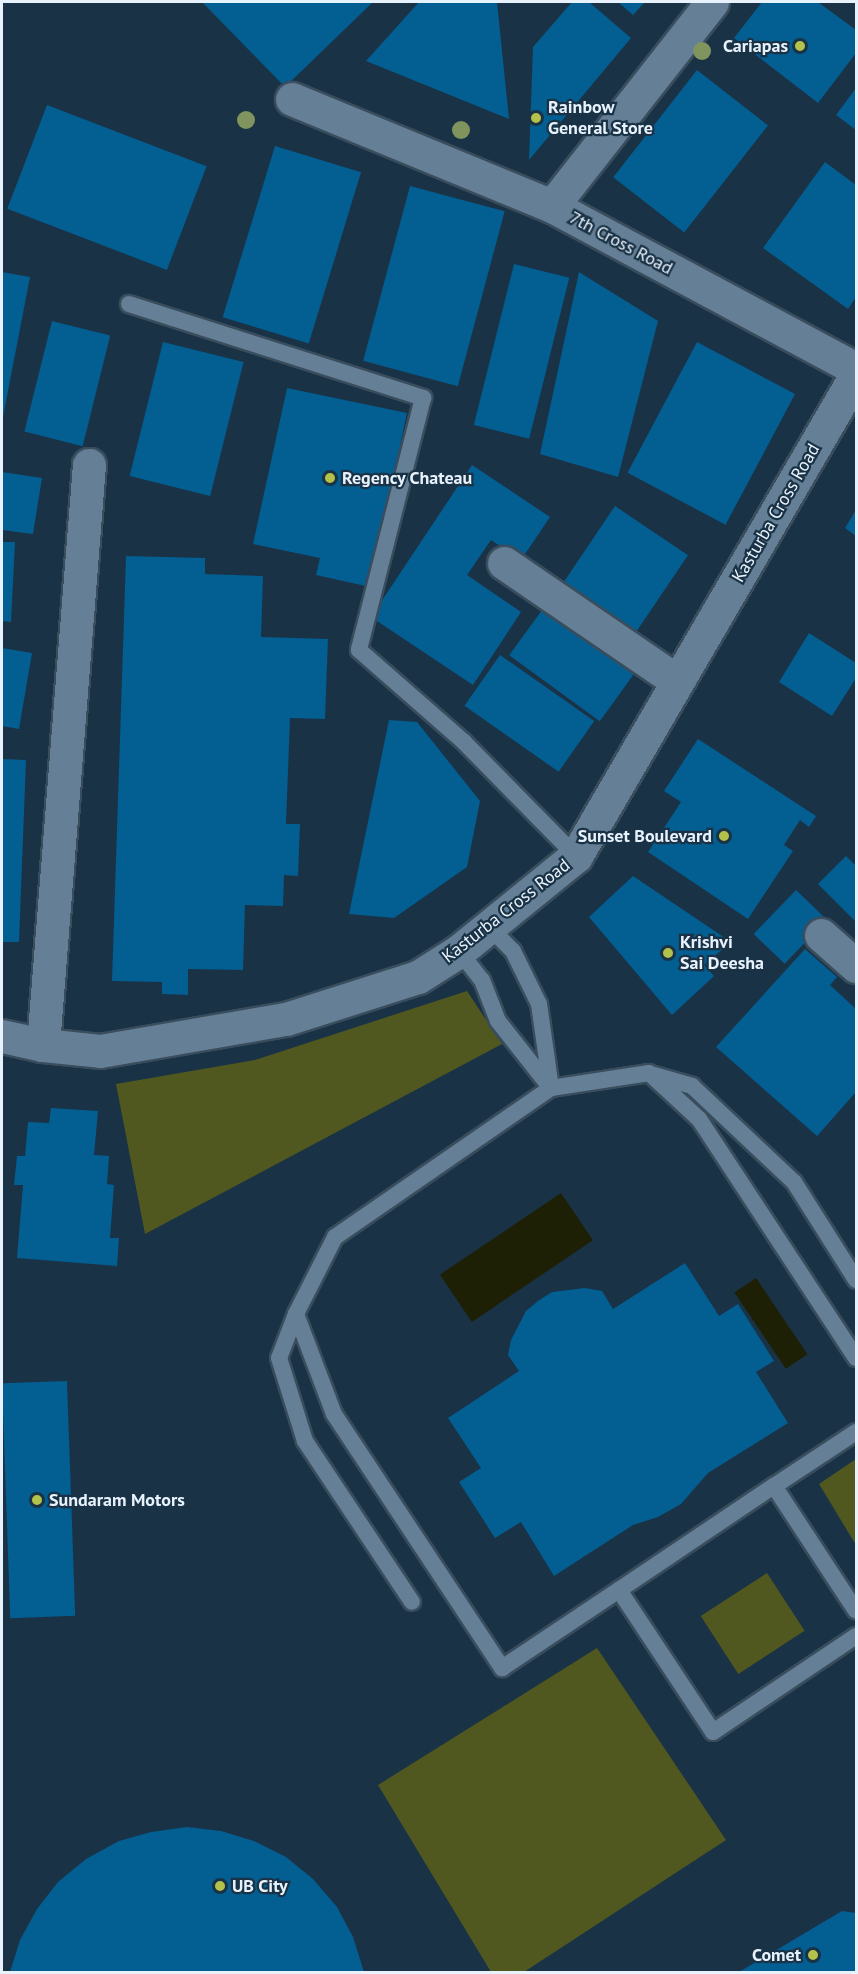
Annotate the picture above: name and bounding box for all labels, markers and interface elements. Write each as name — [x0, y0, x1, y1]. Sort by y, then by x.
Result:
place label: Cariapas — [723, 35, 788, 57]
marker: Cariapas — [793, 39, 807, 53]
place label: Rainbow General Store — [548, 97, 653, 140]
marker: Rainbow General Store — [529, 111, 543, 125]
street label: 7th Cross Road — [566, 207, 676, 279]
street label: Kasturba Cross Road — [728, 440, 824, 586]
place label: Regency Chateau — [342, 467, 473, 489]
marker: Regency Chateau — [323, 471, 337, 485]
place label: Sunset Boulevard — [578, 825, 712, 847]
marker: Sunset Boulevard — [717, 829, 731, 843]
street label: Kasturba Cross Road — [438, 854, 574, 968]
place label: Krishvi Sai Deesha — [680, 932, 764, 974]
marker: Krishvi Sai Deesha — [661, 946, 675, 960]
place label: Sundaram Motors — [49, 1489, 185, 1511]
marker: Sundaram Motors — [30, 1493, 44, 1507]
place label: UB City — [232, 1875, 288, 1897]
marker: UB City — [213, 1879, 227, 1893]
place label: Comet — [752, 1944, 801, 1966]
marker: Comet — [806, 1948, 820, 1962]

